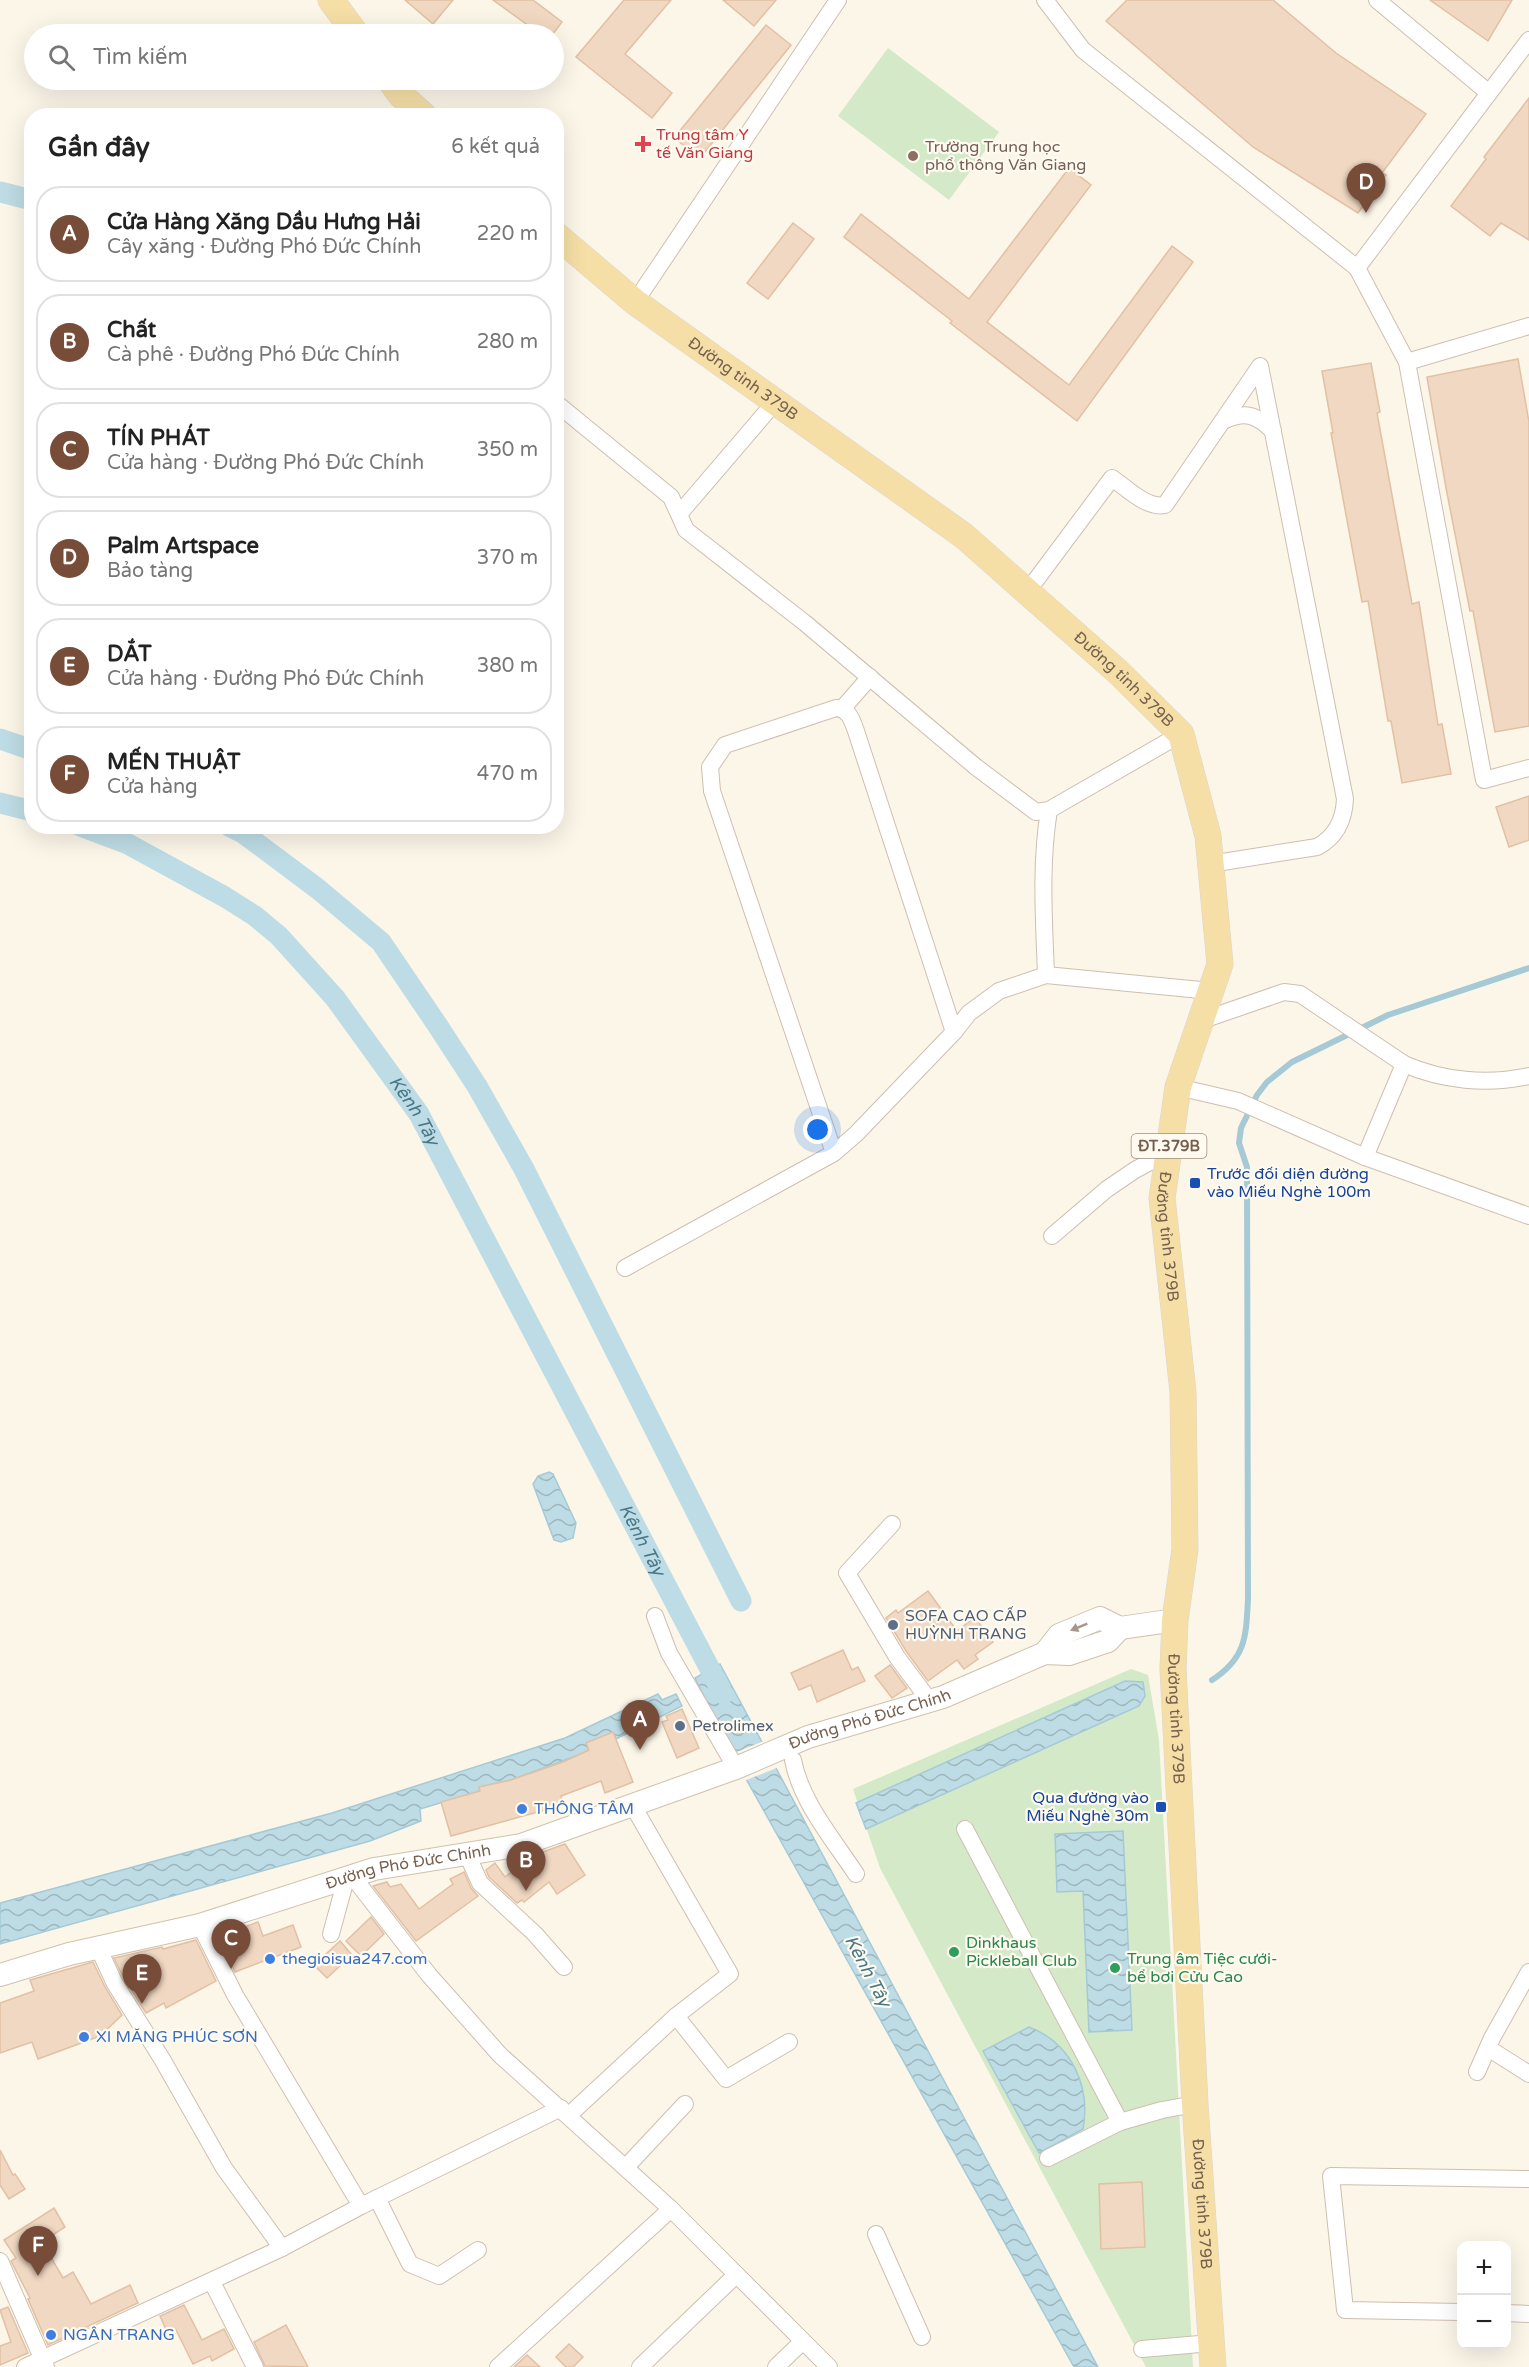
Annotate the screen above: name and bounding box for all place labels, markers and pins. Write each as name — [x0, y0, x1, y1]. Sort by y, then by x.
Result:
place label: Trung tâm Y tế Văn Giang — [656, 125, 753, 163]
marker: Trung tâm Y tế Văn Giang — [634, 135, 652, 153]
place label: Trường Trung học phổ thông Văn Giang — [925, 137, 1086, 175]
marker: Trường Trung học phổ thông Văn Giang — [906, 149, 920, 163]
pin: D — [1346, 164, 1386, 213]
place label: Trước đối diện đường vào Miếu Nghè 100m — [1207, 1164, 1371, 1202]
marker: Trước đối diện đường vào Miếu Nghè 100m — [1188, 1176, 1202, 1190]
place label: SOFA CAO CẤP HUỲNH TRANG — [905, 1606, 1027, 1644]
marker: SOFA CAO CẤP HUỲNH TRANG — [886, 1618, 900, 1632]
pin: A — [620, 1700, 660, 1750]
place label: Petrolimex — [692, 1716, 774, 1736]
marker: Petrolimex — [673, 1719, 687, 1733]
place label: Qua đường vào Miếu Nghè 30m — [1026, 1788, 1149, 1826]
place label: THÔNG TÂM — [534, 1799, 634, 1819]
marker: Qua đường vào Miếu Nghè 30m — [1154, 1800, 1168, 1814]
marker: THÔNG TÂM — [515, 1802, 529, 1816]
pin: B — [506, 1842, 546, 1891]
pin: C — [212, 1920, 250, 1969]
place label: Dinkhaus Pickleball Club — [966, 1933, 1077, 1971]
marker: Dinkhaus Pickleball Club — [947, 1945, 961, 1959]
place label: thegioisua247.com — [282, 1949, 427, 1969]
place label: Trung âm Tiệc cưới- bể bơi Cửu Cao — [1127, 1949, 1277, 1987]
marker: thegioisua247.com — [263, 1952, 277, 1966]
pin: E — [122, 1954, 162, 2004]
marker: Trung âm Tiệc cưới- bể bơi Cửu Cao — [1108, 1961, 1122, 1975]
place label: XI MĂNG PHÚC SƠN — [96, 2027, 258, 2047]
marker: XI MĂNG PHÚC SƠN — [77, 2030, 91, 2044]
pin: F — [18, 2226, 57, 2276]
place label: NGÂN TRANG — [63, 2325, 175, 2345]
marker: NGÂN TRANG — [44, 2328, 58, 2342]

